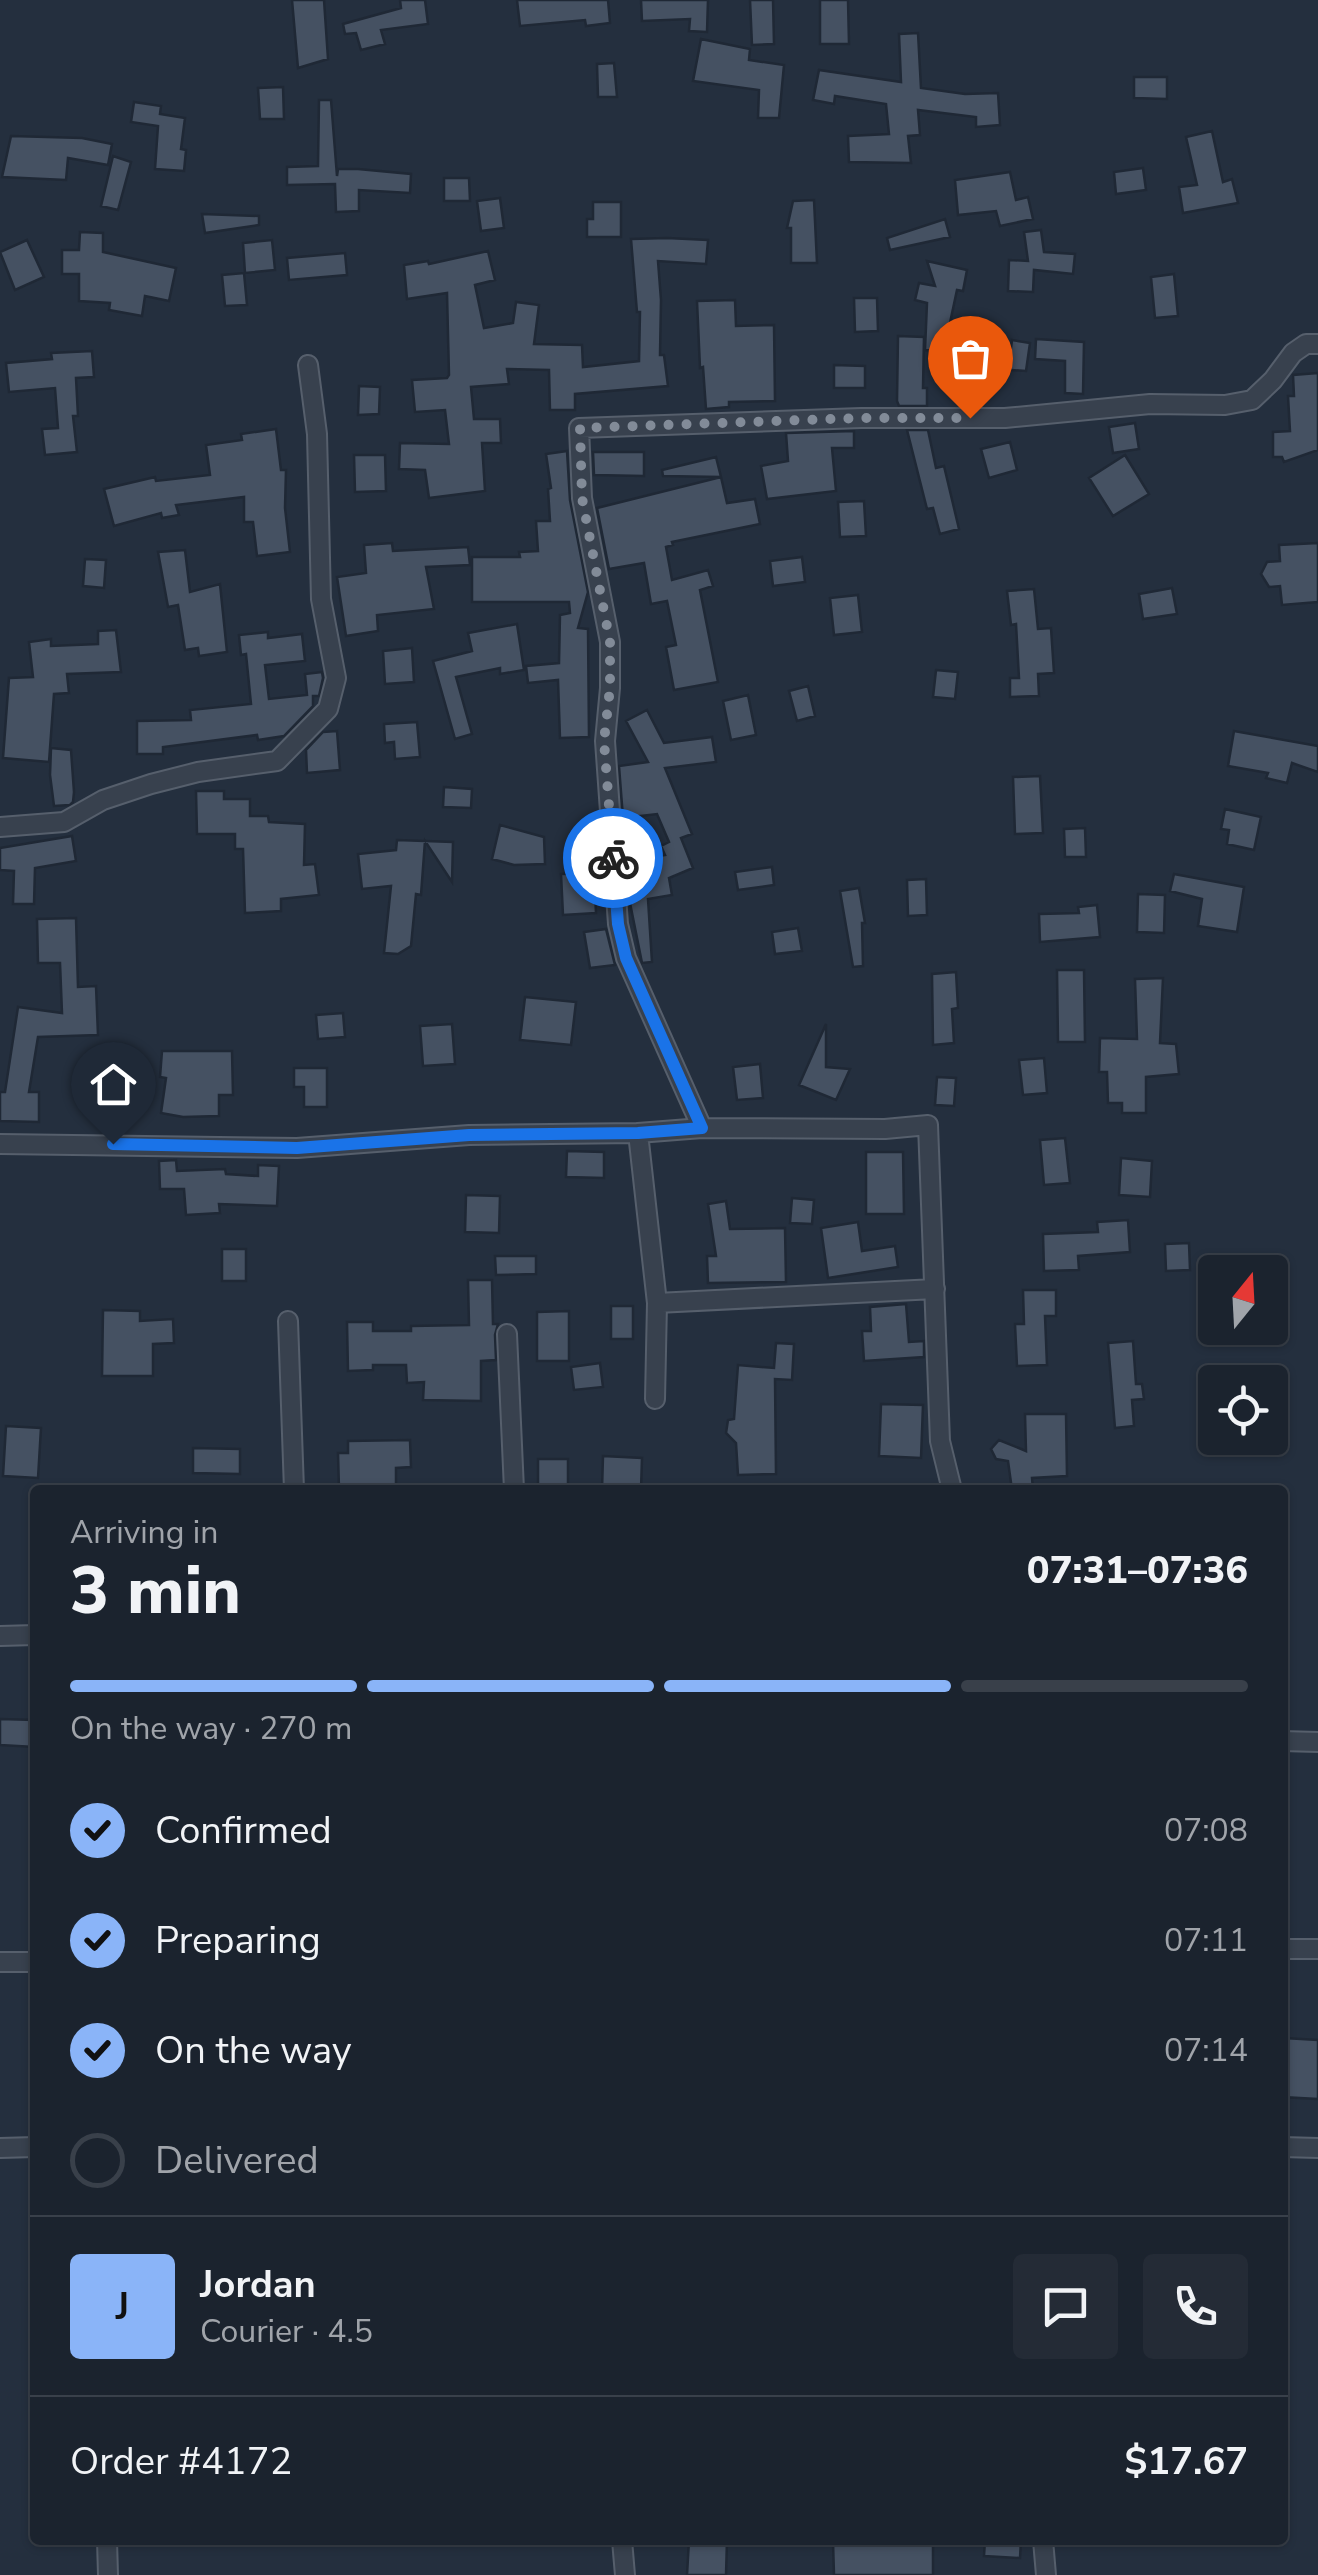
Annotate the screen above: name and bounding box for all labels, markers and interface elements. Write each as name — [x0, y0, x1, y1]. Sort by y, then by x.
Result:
pin — [928, 316, 1013, 419]
icon: bag — [943, 331, 998, 386]
courier — [563, 808, 663, 908]
icon: bike — [586, 831, 641, 886]
pin — [71, 1042, 156, 1145]
icon: home — [86, 1057, 141, 1112]
north arrow — [1198, 1255, 1288, 1345]
map controls — [1198, 1255, 1288, 1455]
button: locate — [1198, 1365, 1288, 1455]
text: Arriving in — [70, 1511, 218, 1554]
text: 07:31–07:36 — [1027, 1545, 1248, 1596]
text: 3 min — [70, 1547, 241, 1636]
text: On the way · 270 m — [70, 1707, 352, 1750]
icon: check — [70, 1803, 125, 1858]
text: Confirmed — [155, 1805, 332, 1856]
text: 07:08 — [1164, 1809, 1248, 1852]
icon: check — [70, 1913, 125, 1968]
text: Preparing — [155, 1915, 321, 1966]
text: 07:11 — [1164, 1919, 1248, 1962]
icon: check — [70, 2023, 125, 2078]
text: On the way — [155, 2025, 351, 2076]
text: 07:14 — [1164, 2029, 1248, 2072]
text: Delivered — [155, 2135, 319, 2186]
button: chat — [1013, 2254, 1118, 2359]
button: phone — [1143, 2254, 1248, 2359]
text: Jordan — [200, 2259, 316, 2310]
text: J — [116, 2281, 129, 2332]
text: Courier · 4.5 — [200, 2310, 373, 2353]
text: Order #4172 — [70, 2436, 292, 2487]
text: $17.67 — [1125, 2436, 1248, 2487]

